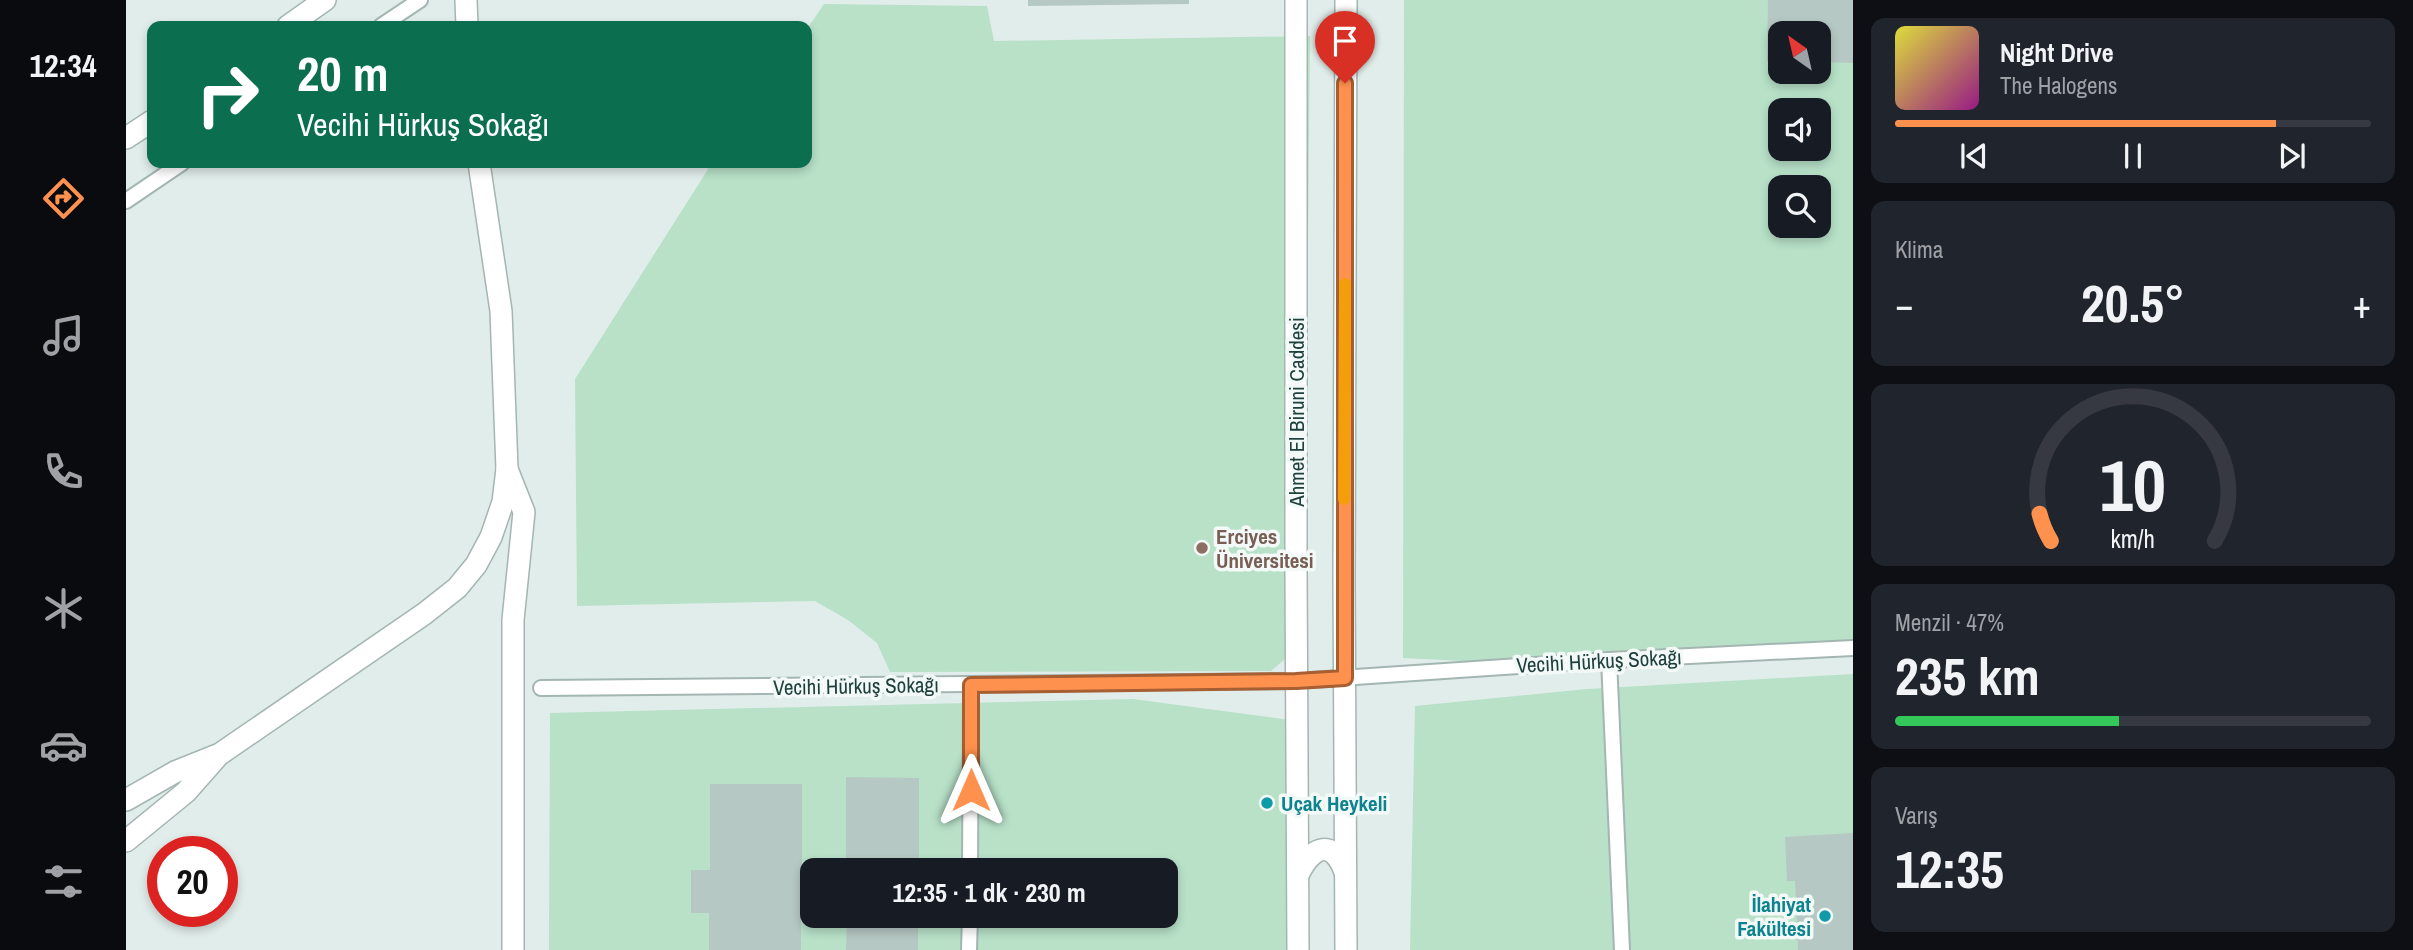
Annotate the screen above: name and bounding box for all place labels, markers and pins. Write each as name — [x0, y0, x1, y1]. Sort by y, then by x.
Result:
pin — [1315, 11, 1375, 83]
place label: Erciyes Üniversitesi — [1216, 522, 1314, 575]
marker: Erciyes Üniversitesi — [1194, 540, 1210, 556]
place label: Uçak Heykeli — [1281, 789, 1387, 818]
marker: Uçak Heykeli — [1259, 795, 1275, 811]
place label: İlahiyat Fakültesi — [1737, 890, 1811, 943]
marker: İlahiyat Fakültesi — [1817, 908, 1833, 924]

